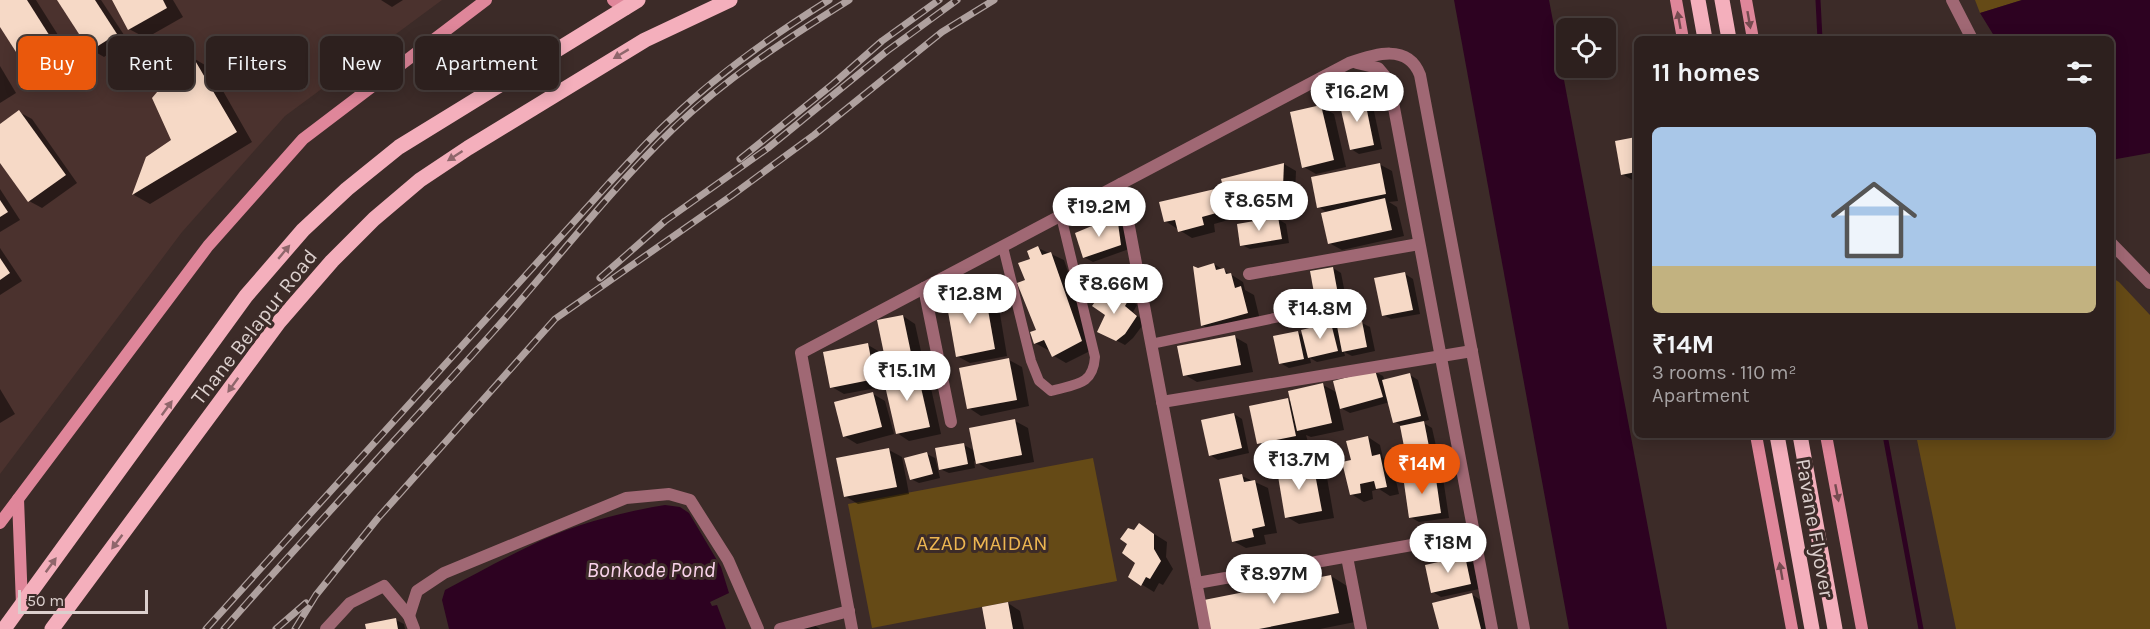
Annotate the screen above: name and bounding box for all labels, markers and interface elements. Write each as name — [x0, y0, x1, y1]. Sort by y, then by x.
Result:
one-way arrow — [1674, 10, 1683, 29]
one-way arrow — [1745, 10, 1754, 29]
map controls — [1556, 18, 1616, 78]
button: locate — [1556, 18, 1616, 78]
chip: Buy — [18, 36, 96, 90]
chip: Rent — [108, 36, 194, 90]
chip: Filters — [206, 36, 308, 90]
chip: New — [320, 36, 403, 90]
chip: Apartment — [415, 36, 559, 90]
one-way arrow — [613, 49, 629, 60]
icon: filters — [2063, 56, 2096, 89]
text: 11 homes — [1652, 57, 1760, 88]
pin: ₹16.2M — [1308, 72, 1406, 123]
text: ₹16.2M — [1325, 80, 1389, 103]
one-way arrow — [447, 151, 463, 162]
icon: home — [1820, 166, 1928, 274]
pin: ₹8.65M — [1210, 181, 1308, 232]
pin: ₹19.2M — [1050, 187, 1148, 238]
text: ₹8.65M — [1224, 189, 1294, 212]
text: ₹19.2M — [1067, 195, 1131, 218]
street label: Thane Belapur Road — [186, 245, 322, 409]
one-way arrow — [277, 245, 290, 260]
pin: ₹8.66M — [1065, 264, 1163, 315]
text: ₹8.66M — [1079, 272, 1149, 295]
pin: ₹12.8M — [921, 274, 1019, 325]
text: ₹12.8M — [937, 282, 1003, 305]
pin: ₹14.8M — [1271, 289, 1369, 340]
text: ₹14.8M — [1287, 297, 1353, 320]
text: ₹14M — [1652, 329, 1714, 360]
pin: ₹15.1M — [858, 351, 956, 402]
text: ₹15.1M — [877, 359, 937, 382]
text: 3 rooms · 110 m² — [1652, 361, 1797, 384]
one-way arrow — [227, 377, 239, 393]
text: Apartment — [1652, 384, 1750, 407]
one-way arrow — [160, 400, 172, 415]
pin: ₹13.7M — [1250, 440, 1348, 491]
pin: ₹14M — [1386, 444, 1458, 495]
text: ₹13.7M — [1268, 448, 1330, 471]
text: ₹14M — [1398, 452, 1446, 475]
street label: Pavane Flyover — [1791, 457, 1839, 600]
one-way arrow — [1833, 483, 1842, 502]
pin: ₹18M — [1412, 523, 1484, 574]
park label: AZAD MAIDAN — [916, 531, 1048, 555]
text: ₹18M — [1424, 531, 1473, 554]
one-way arrow — [111, 534, 123, 549]
pin: ₹8.97M — [1225, 554, 1323, 605]
one-way arrow — [45, 557, 57, 572]
water label: Bonkode Pond — [586, 557, 716, 583]
text: ₹8.97M — [1240, 562, 1308, 585]
one-way arrow — [1776, 562, 1785, 581]
scale bar — [18, 587, 148, 614]
text: 50 m — [27, 591, 64, 610]

